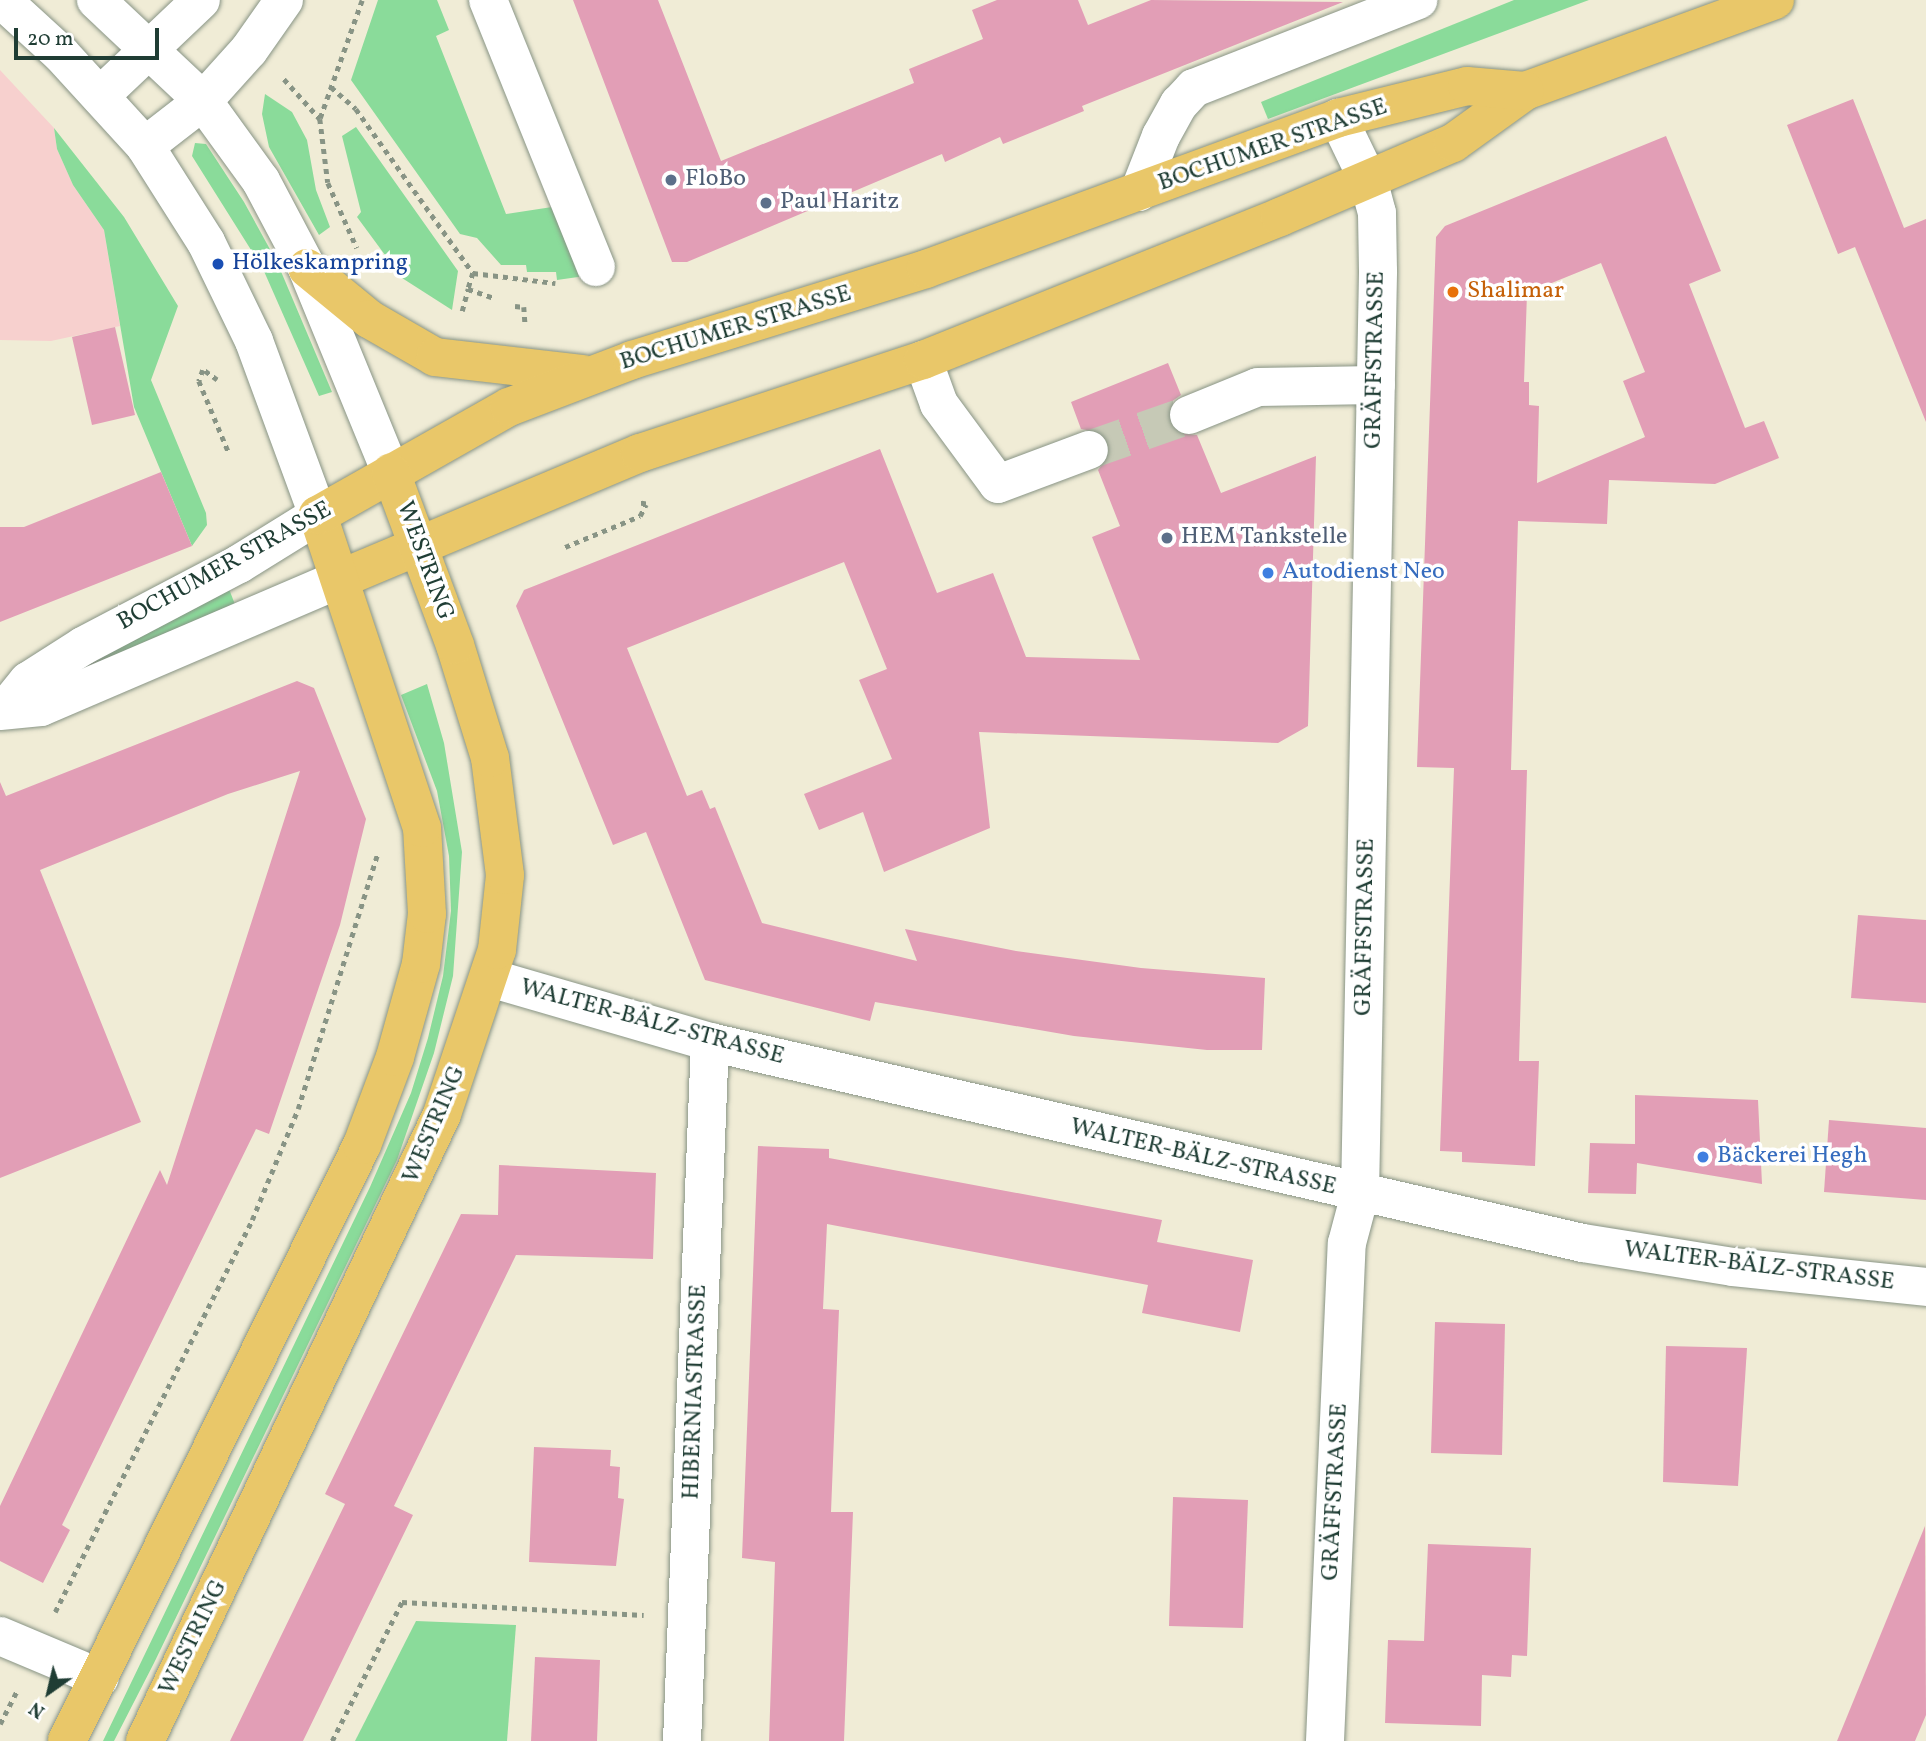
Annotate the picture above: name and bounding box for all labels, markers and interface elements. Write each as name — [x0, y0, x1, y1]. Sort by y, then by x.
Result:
scale bar — [18, 14, 163, 58]
text: 20 m — [27, 25, 73, 54]
street label: BOCHUMER STRASSE — [1155, 93, 1391, 199]
place label: FloBo — [685, 166, 746, 194]
marker: FloBo — [663, 172, 679, 188]
place label: Paul Haritz — [780, 189, 899, 217]
marker: Paul Haritz — [758, 195, 774, 211]
place label: Hölkeskampring — [232, 250, 408, 278]
marker: Hölkeskampring — [210, 256, 226, 272]
street label: GRÄFFSTRASSE — [1360, 271, 1392, 449]
place label: Shalimar — [1467, 278, 1564, 306]
street label: BOCHUMER STRASSE — [617, 280, 855, 378]
marker: Shalimar — [1445, 284, 1461, 300]
street label: BOCHUMER STRASSE — [113, 496, 337, 638]
street label: WESTRING — [389, 498, 459, 624]
place label: HEM Tankstelle — [1181, 524, 1348, 552]
marker: HEM Tankstelle — [1159, 530, 1175, 546]
place label: Autodienst Neo — [1282, 559, 1445, 587]
marker: Autodienst Neo — [1260, 565, 1276, 581]
street label: GRÄFFSTRASSE — [1350, 838, 1382, 1016]
street label: WALTER-BÄLZ-STRASSE — [517, 974, 787, 1072]
street label: WESTRING — [397, 1062, 473, 1188]
street label: WALTER-BÄLZ-STRASSE — [1067, 1113, 1339, 1203]
place label: Bäckerei Hegh — [1717, 1143, 1868, 1171]
marker: Bäckerei Hegh — [1695, 1149, 1711, 1165]
street label: WALTER-BÄLZ-STRASSE — [1622, 1236, 1896, 1298]
street label: HIBERNIASTRASSE — [678, 1284, 714, 1500]
street label: GRÄFFSTRASSE — [1317, 1403, 1355, 1581]
street label: WESTRING — [154, 1576, 234, 1700]
north arrow — [14, 1657, 84, 1727]
text: N — [24, 1695, 50, 1724]

